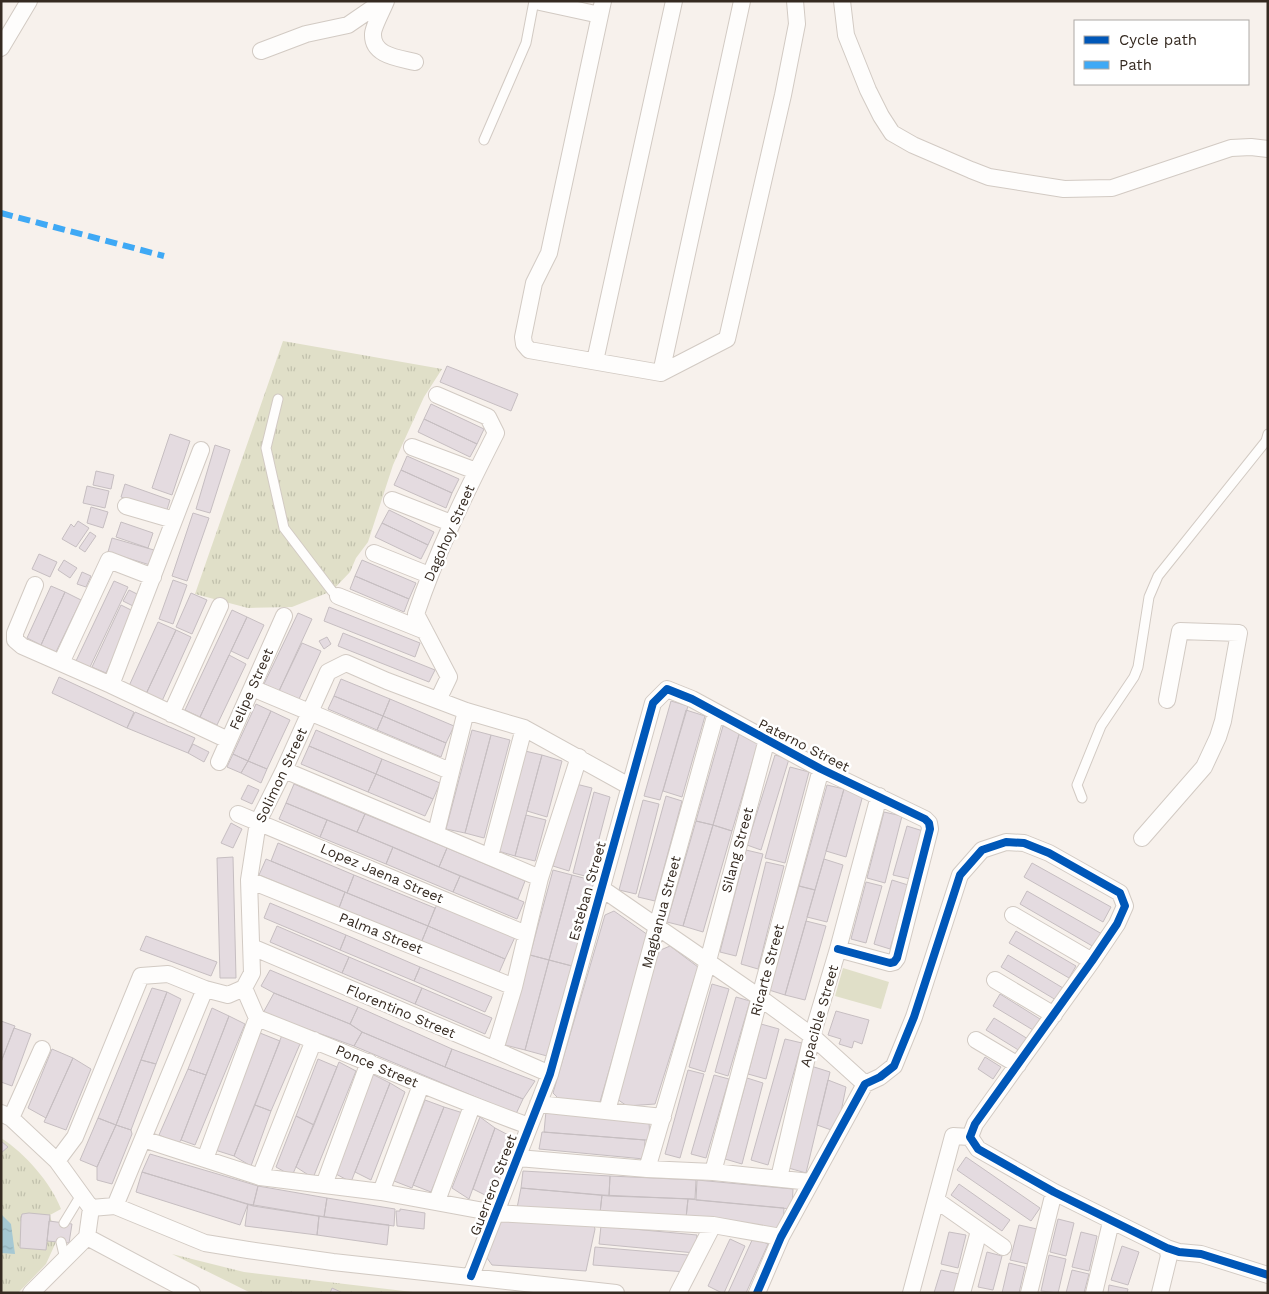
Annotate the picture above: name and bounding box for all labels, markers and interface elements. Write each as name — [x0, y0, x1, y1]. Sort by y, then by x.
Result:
legend — [1074, 20, 1249, 85]
text: Cycle path — [1119, 31, 1197, 49]
text: Path — [1119, 56, 1152, 74]
street label: Dagohoy Street — [420, 482, 478, 584]
street label: Felipe Street — [226, 646, 276, 732]
street label: Paterno Street — [756, 715, 852, 775]
street label: Solimon Street — [252, 725, 310, 825]
street label: Silang Street — [718, 805, 756, 895]
street label: Esteban Street — [565, 839, 609, 942]
street label: Lopez Jaena Street — [318, 840, 446, 906]
street label: Magbanua Street — [638, 854, 684, 970]
street label: Palma Street — [337, 909, 425, 957]
street label: Ricarte Street — [747, 922, 787, 1018]
street label: Apacible Street — [797, 963, 841, 1069]
street label: Florentino Street — [344, 981, 458, 1041]
street label: Ponce Street — [333, 1041, 421, 1091]
street label: Guerrero Street — [466, 1132, 520, 1238]

